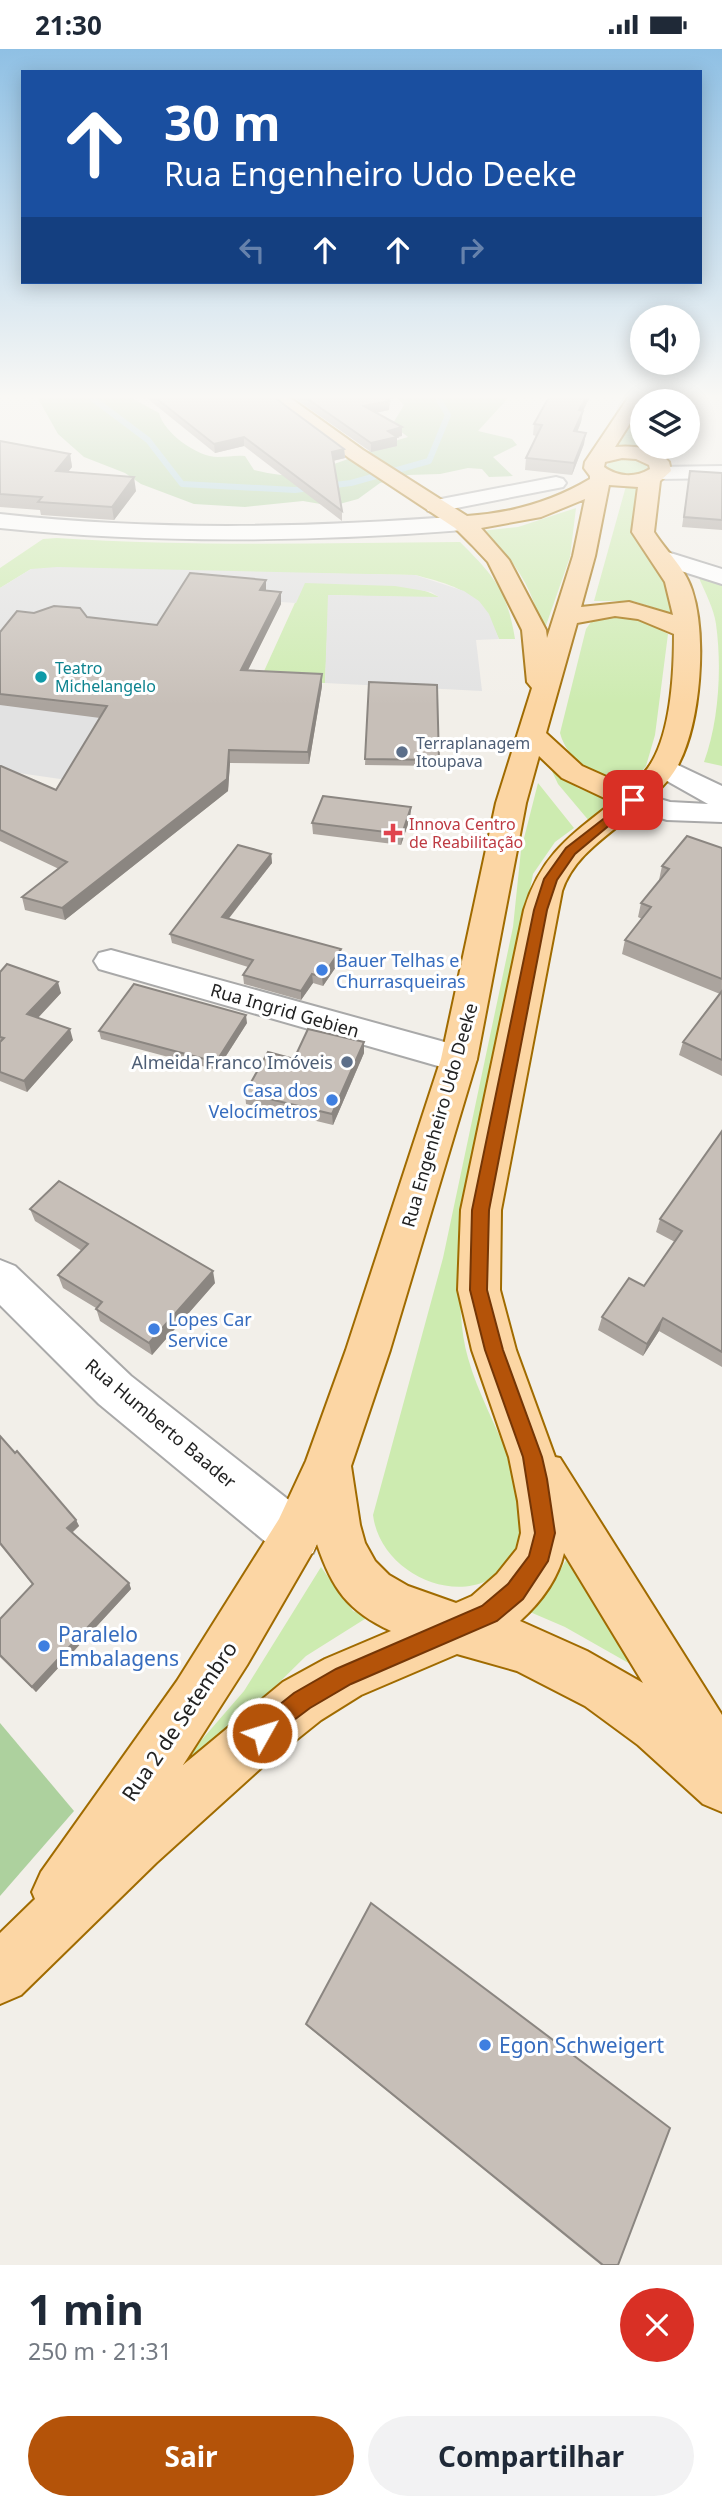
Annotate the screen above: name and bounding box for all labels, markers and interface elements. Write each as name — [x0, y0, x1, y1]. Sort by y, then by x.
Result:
text: 21:30 — [35, 7, 102, 43]
text: 30 m — [164, 89, 281, 155]
icon: ahead — [49, 98, 140, 189]
text: Rua Engenheiro Udo Deeke — [164, 152, 577, 195]
icon: left — [233, 231, 271, 269]
icon: ahead — [306, 231, 344, 269]
icon: ahead — [379, 231, 417, 269]
icon: right — [452, 231, 490, 269]
map controls — [630, 305, 700, 459]
button: sound — [630, 305, 700, 375]
button: layers — [630, 389, 700, 459]
place label: Teatro Michelangelo — [55, 657, 156, 697]
marker: Teatro Michelangelo — [33, 669, 49, 685]
place label: Terraplanagem Itoupava — [416, 732, 530, 772]
marker: Terraplanagem Itoupava — [394, 744, 410, 760]
pin — [603, 770, 663, 830]
icon: arrive — [614, 781, 652, 819]
place label: Innova Centro de Reabilitação — [409, 813, 523, 853]
marker: Innova Centro de Reabilitação — [383, 823, 403, 843]
place label: Bauer Telhas e Churrasqueiras — [336, 948, 466, 993]
marker: Bauer Telhas e Churrasqueiras — [314, 962, 330, 978]
street label: Rua Ingrid Gebien — [208, 977, 362, 1043]
street label: Rua Engenheiro Udo Deeke — [395, 1000, 483, 1230]
place label: Almeida Franco Imóveis — [132, 1050, 333, 1074]
marker: Almeida Franco Imóveis — [339, 1054, 355, 1070]
place label: Casa dos Velocímetros — [209, 1078, 318, 1123]
marker: Casa dos Velocímetros — [324, 1092, 340, 1108]
place label: Lopes Car Service — [168, 1307, 252, 1352]
marker: Lopes Car Service — [146, 1321, 162, 1337]
street label: Rua Humberto Baader — [81, 1353, 242, 1494]
place label: Paralelo Embalagens — [58, 1620, 179, 1672]
street label: Rua 2 de Setembro — [115, 1636, 243, 1806]
marker: Paralelo Embalagens — [36, 1638, 52, 1654]
position arrow — [225, 1696, 299, 1770]
place label: Egon Schweigert — [499, 2031, 665, 2059]
marker: Egon Schweigert — [477, 2037, 493, 2053]
text: 1 min — [28, 2280, 144, 2337]
button: close — [620, 2288, 694, 2362]
text: 250 m · 21:31 — [28, 2335, 172, 2367]
button: Sair — [28, 2416, 354, 2496]
button: Compartilhar — [368, 2416, 694, 2496]

